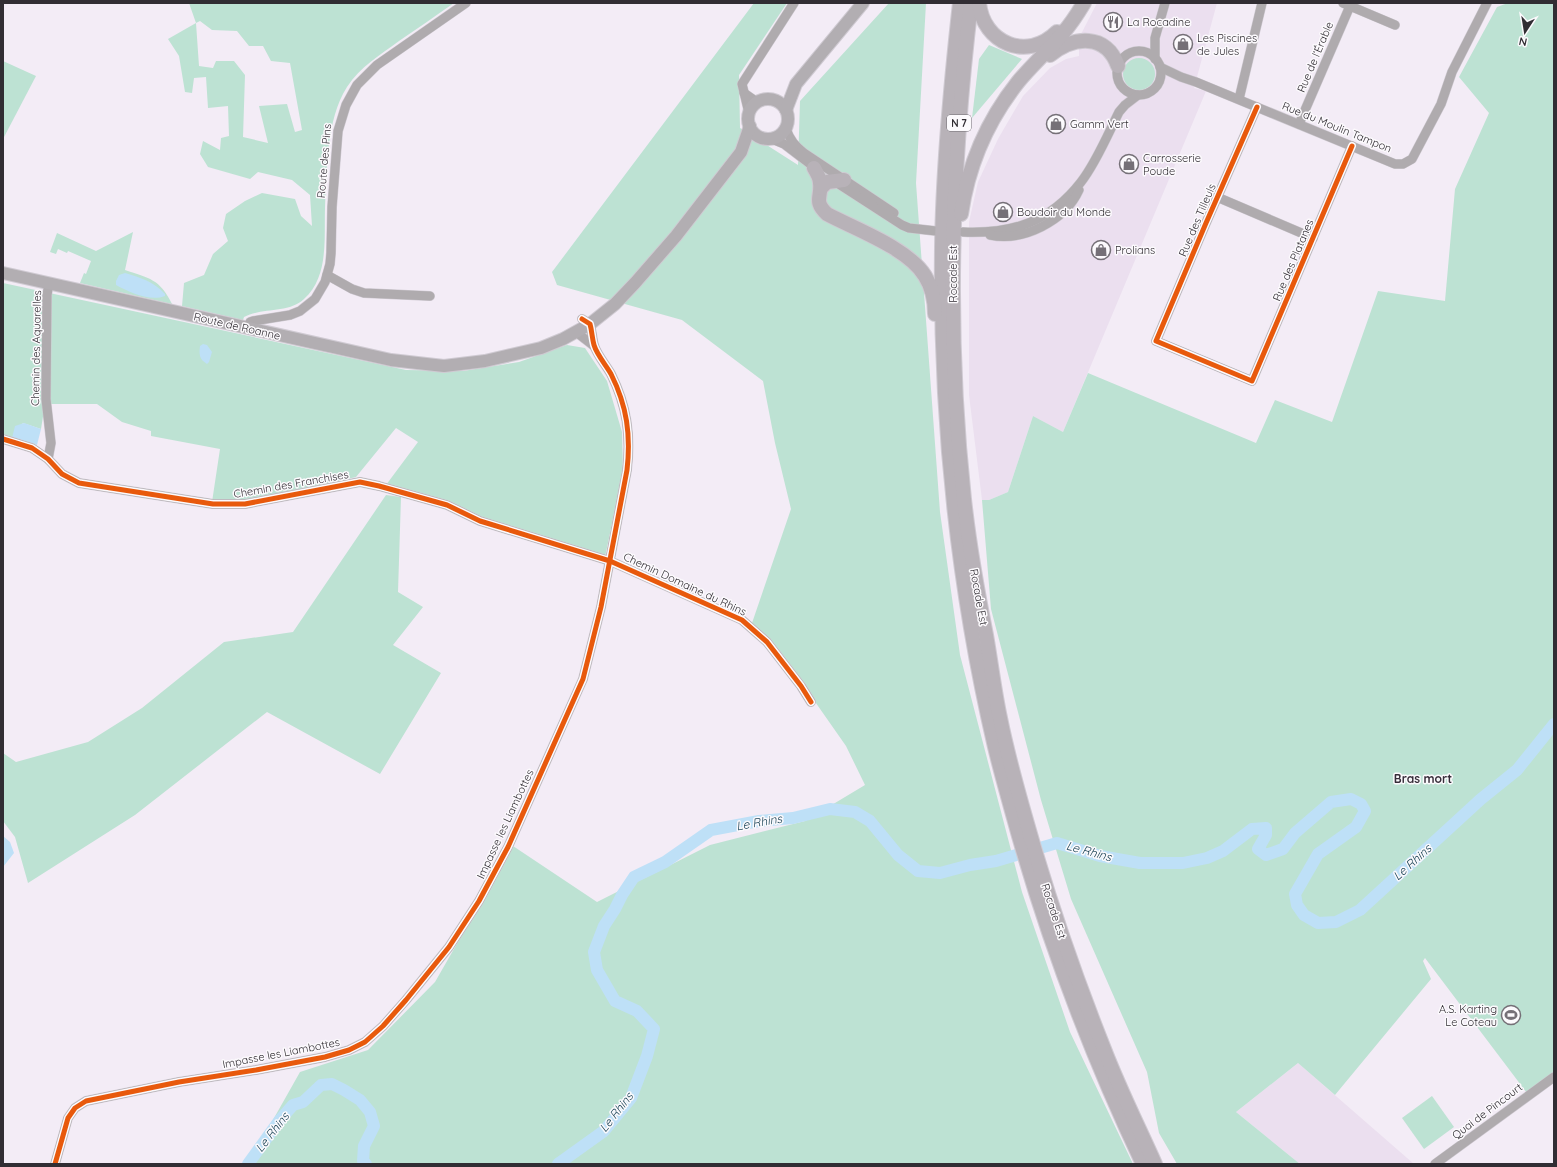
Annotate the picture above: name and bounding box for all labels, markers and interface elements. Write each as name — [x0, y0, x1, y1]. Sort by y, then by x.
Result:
restaurant icon: La Rocadine — [1102, 11, 1124, 33]
north arrow — [1505, 12, 1545, 52]
place label: La Rocadine — [1127, 15, 1190, 29]
street label: Rue de l’Érable — [1294, 19, 1336, 95]
place label: Les Piscines de Jules — [1197, 31, 1257, 58]
shop icon: Les Piscines de Jules — [1172, 33, 1194, 55]
text: N — [1518, 34, 1528, 49]
street label: Rue du Moulin Tampon — [1280, 99, 1394, 155]
shop icon: Gamm Vert — [1045, 113, 1067, 135]
road number: N 7 — [947, 115, 971, 131]
place label: Gamm Vert — [1070, 117, 1129, 131]
street label: Route des Pins — [314, 123, 334, 199]
place label: Carrosserie Poude — [1143, 151, 1201, 178]
shop icon: Carrosserie Poude — [1118, 153, 1140, 175]
street label: Rue des Tilleuls — [1175, 181, 1219, 259]
shop icon: Boudoir du Monde — [992, 201, 1014, 223]
place label: Boudoir du Monde — [1017, 205, 1111, 219]
street label: Rue des Platanes — [1269, 217, 1317, 303]
shop icon: Prolians — [1090, 239, 1112, 261]
place label: Prolians — [1115, 243, 1155, 257]
street label: Rocade Est — [946, 245, 960, 303]
street label: Chemin des Aquarelles — [28, 290, 44, 406]
street label: Route de Roanne — [192, 309, 282, 343]
street label: Chemin des Franchises — [232, 467, 350, 501]
street label: Chemin Domaine du Rhins — [621, 549, 749, 619]
street label: Rocade Est — [967, 568, 991, 627]
street label: Impasse les Liambottes — [473, 767, 537, 881]
district label: Bras mort — [1394, 771, 1452, 786]
water label: Le Rhins — [735, 810, 785, 833]
water label: Le Rhins — [1065, 838, 1115, 865]
water label: Le Rhins — [1390, 840, 1435, 883]
street label: Rocade Est — [1038, 882, 1070, 941]
place label: A.S. Karting Le Coteau — [1439, 1002, 1497, 1029]
sports icon: A.S. Karting Le Coteau — [1500, 1004, 1522, 1026]
street label: Impasse les Liambottes — [221, 1035, 341, 1071]
street label: Quai de Pincourt — [1449, 1080, 1525, 1142]
water label: Le Rhins — [596, 1088, 637, 1135]
water label: Le Rhins — [252, 1108, 293, 1155]

